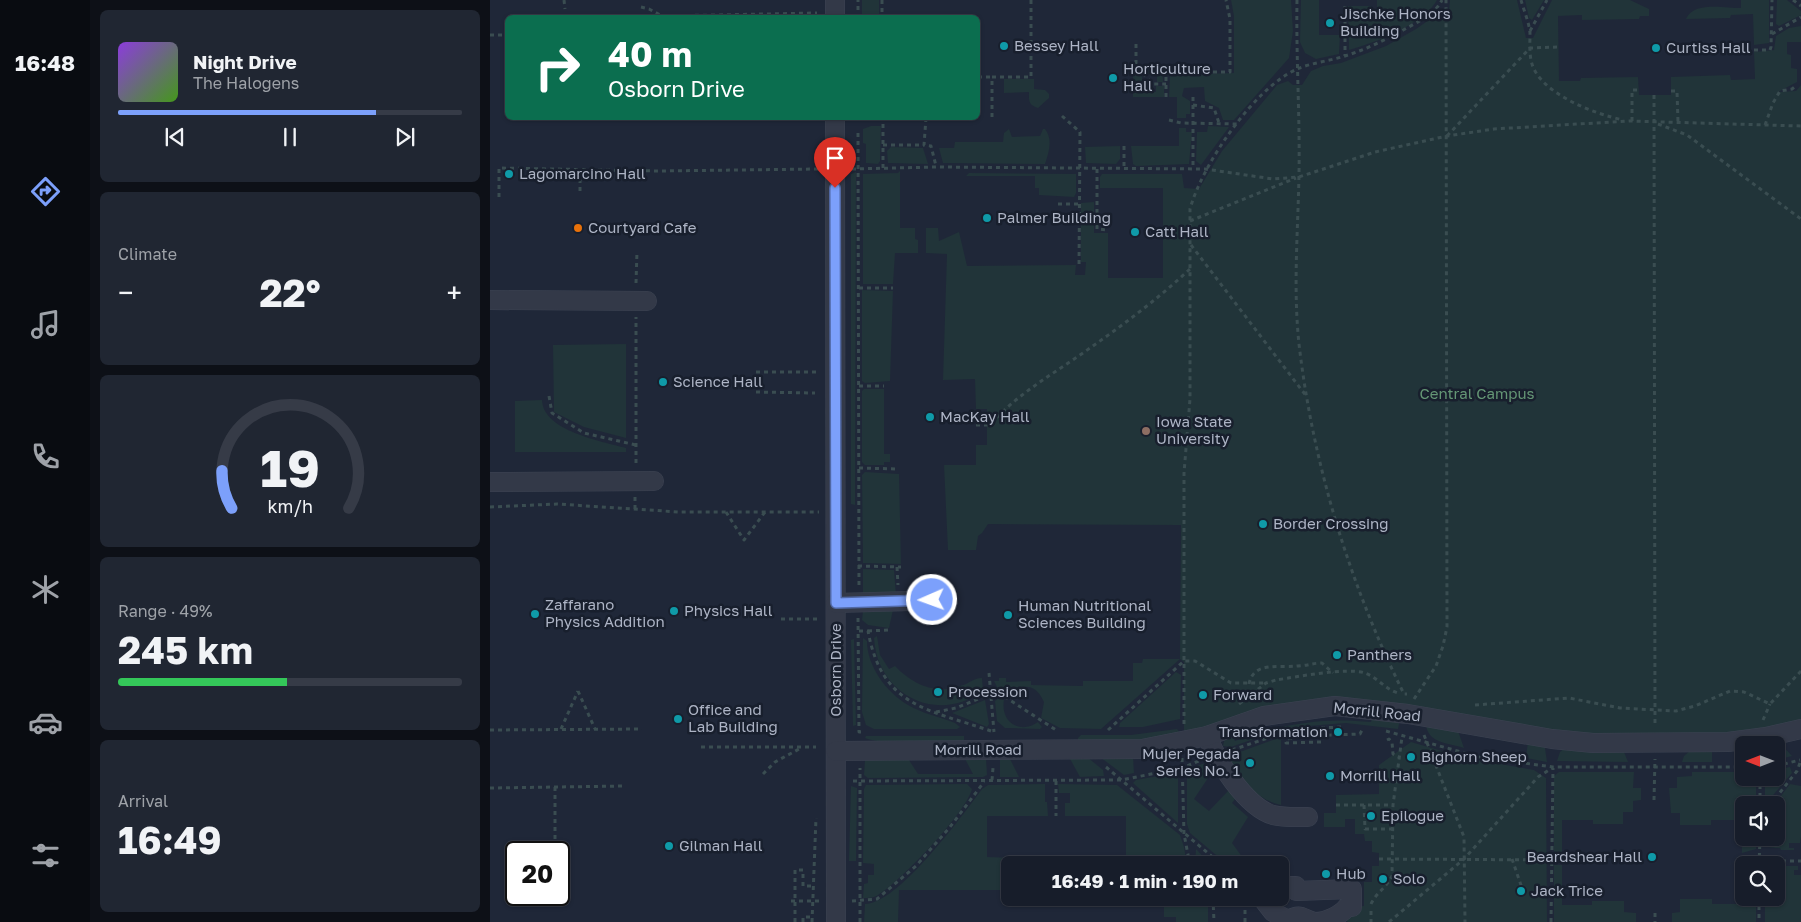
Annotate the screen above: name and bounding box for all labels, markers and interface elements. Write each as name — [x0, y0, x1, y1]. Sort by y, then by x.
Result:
place label: Jischke Honors Building — [1340, 4, 1451, 39]
marker: Jischke Honors Building — [1324, 17, 1336, 29]
text: 40 m — [608, 33, 692, 75]
icon: right — [525, 35, 590, 100]
place label: Bessey Hall — [1014, 36, 1099, 54]
place label: Curtiss Hall — [1666, 38, 1751, 56]
marker: Bessey Hall — [998, 40, 1010, 52]
marker: Curtiss Hall — [1650, 42, 1662, 54]
text: 16:48 — [15, 49, 75, 76]
text: Night Drive — [193, 50, 297, 73]
place label: Horticulture Hall — [1123, 59, 1211, 94]
marker: Horticulture Hall — [1107, 72, 1119, 84]
text: The Halogens — [193, 73, 299, 93]
text: Osborn Drive — [608, 75, 745, 102]
icon: previous — [161, 123, 189, 151]
icon: pause — [276, 123, 304, 151]
icon: next — [391, 123, 419, 151]
pin — [814, 137, 856, 188]
icon: arrive — [821, 144, 849, 172]
place label: Lagomarcino Hall — [519, 164, 646, 182]
marker: Lagomarcino Hall — [503, 168, 515, 180]
icon: directions — [28, 174, 63, 209]
place label: Palmer Building — [997, 208, 1111, 226]
marker: Palmer Building — [981, 212, 993, 224]
place label: Courtyard Cafe — [588, 218, 697, 236]
marker: Courtyard Cafe — [572, 222, 584, 234]
place label: Catt Hall — [1145, 222, 1209, 240]
marker: Catt Hall — [1129, 226, 1141, 238]
text: Climate — [118, 244, 177, 264]
text: 22° — [259, 270, 321, 315]
text: − — [118, 276, 133, 309]
text: + — [447, 276, 462, 309]
icon: music — [28, 307, 63, 342]
place label: Science Hall — [673, 372, 763, 390]
marker: Science Hall — [657, 376, 669, 388]
park label: Central Campus — [1420, 384, 1534, 402]
place label: MacKay Hall — [940, 407, 1030, 425]
marker: MacKay Hall — [924, 411, 936, 423]
place label: Iowa State University — [1156, 412, 1232, 447]
marker: Iowa State University — [1140, 425, 1152, 437]
text: 19 — [260, 436, 320, 498]
icon: phone — [28, 439, 63, 474]
text: km/h — [267, 495, 313, 517]
place label: Border Crossing — [1273, 514, 1389, 532]
marker: Border Crossing — [1257, 518, 1269, 530]
icon: climate — [28, 572, 63, 607]
position arrow — [905, 573, 957, 625]
place label: Zaffarano Physics Addition — [545, 595, 665, 630]
place label: Human Nutritional Sciences Building — [1018, 596, 1151, 631]
text: Range · 49% — [118, 601, 212, 621]
place label: Physics Hall — [684, 601, 773, 619]
marker: Physics Hall — [668, 605, 680, 617]
marker: Zaffarano Physics Addition — [529, 608, 541, 620]
marker: Human Nutritional Sciences Building — [1002, 609, 1014, 621]
street label: Osborn Drive — [826, 623, 844, 717]
text: 245 km — [118, 627, 253, 672]
place label: Panthers — [1347, 645, 1412, 663]
marker: Panthers — [1331, 649, 1343, 661]
place label: Procession — [948, 682, 1028, 700]
place label: Forward — [1213, 685, 1272, 703]
marker: Procession — [932, 686, 944, 698]
marker: Forward — [1197, 689, 1209, 701]
street label: Morrill Road — [1333, 697, 1422, 725]
place label: Office and Lab Building — [688, 700, 778, 735]
icon: car — [28, 705, 63, 740]
marker: Office and Lab Building — [672, 713, 684, 725]
place label: Transformation — [1219, 722, 1328, 740]
marker: Transformation — [1332, 726, 1344, 738]
north arrow — [1735, 736, 1785, 786]
map controls — [1735, 736, 1785, 906]
street label: Morrill Road — [934, 740, 1022, 758]
place label: Mujer Pegada Series No. 1 — [1142, 744, 1240, 779]
place label: Bighorn Sheep — [1421, 747, 1527, 765]
marker: Bighorn Sheep — [1405, 751, 1417, 763]
marker: Mujer Pegada Series No. 1 — [1244, 757, 1256, 769]
place label: Morrill Hall — [1340, 766, 1421, 784]
marker: Morrill Hall — [1324, 770, 1336, 782]
text: Arrival — [118, 791, 168, 811]
button: sound — [1735, 796, 1785, 846]
place label: Epilogue — [1381, 806, 1444, 824]
marker: Epilogue — [1365, 810, 1377, 822]
text: 16:49 — [118, 817, 222, 862]
place label: Gilman Hall — [679, 836, 763, 854]
icon: filters — [28, 838, 63, 873]
marker: Gilman Hall — [663, 840, 675, 852]
speed limit sign: 20 — [505, 841, 570, 906]
place label: Beardshear Hall — [1526, 847, 1642, 865]
marker: Beardshear Hall — [1646, 851, 1658, 863]
button: search — [1735, 856, 1785, 906]
place label: Hub — [1336, 864, 1366, 882]
marker: Hub — [1320, 868, 1332, 880]
text: 16:49 · 1 min · 190 m — [1052, 869, 1238, 892]
place label: Solo — [1393, 869, 1425, 887]
marker: Solo — [1377, 873, 1389, 885]
place label: Jack Trice — [1531, 881, 1603, 899]
marker: Jack Trice — [1515, 885, 1527, 897]

